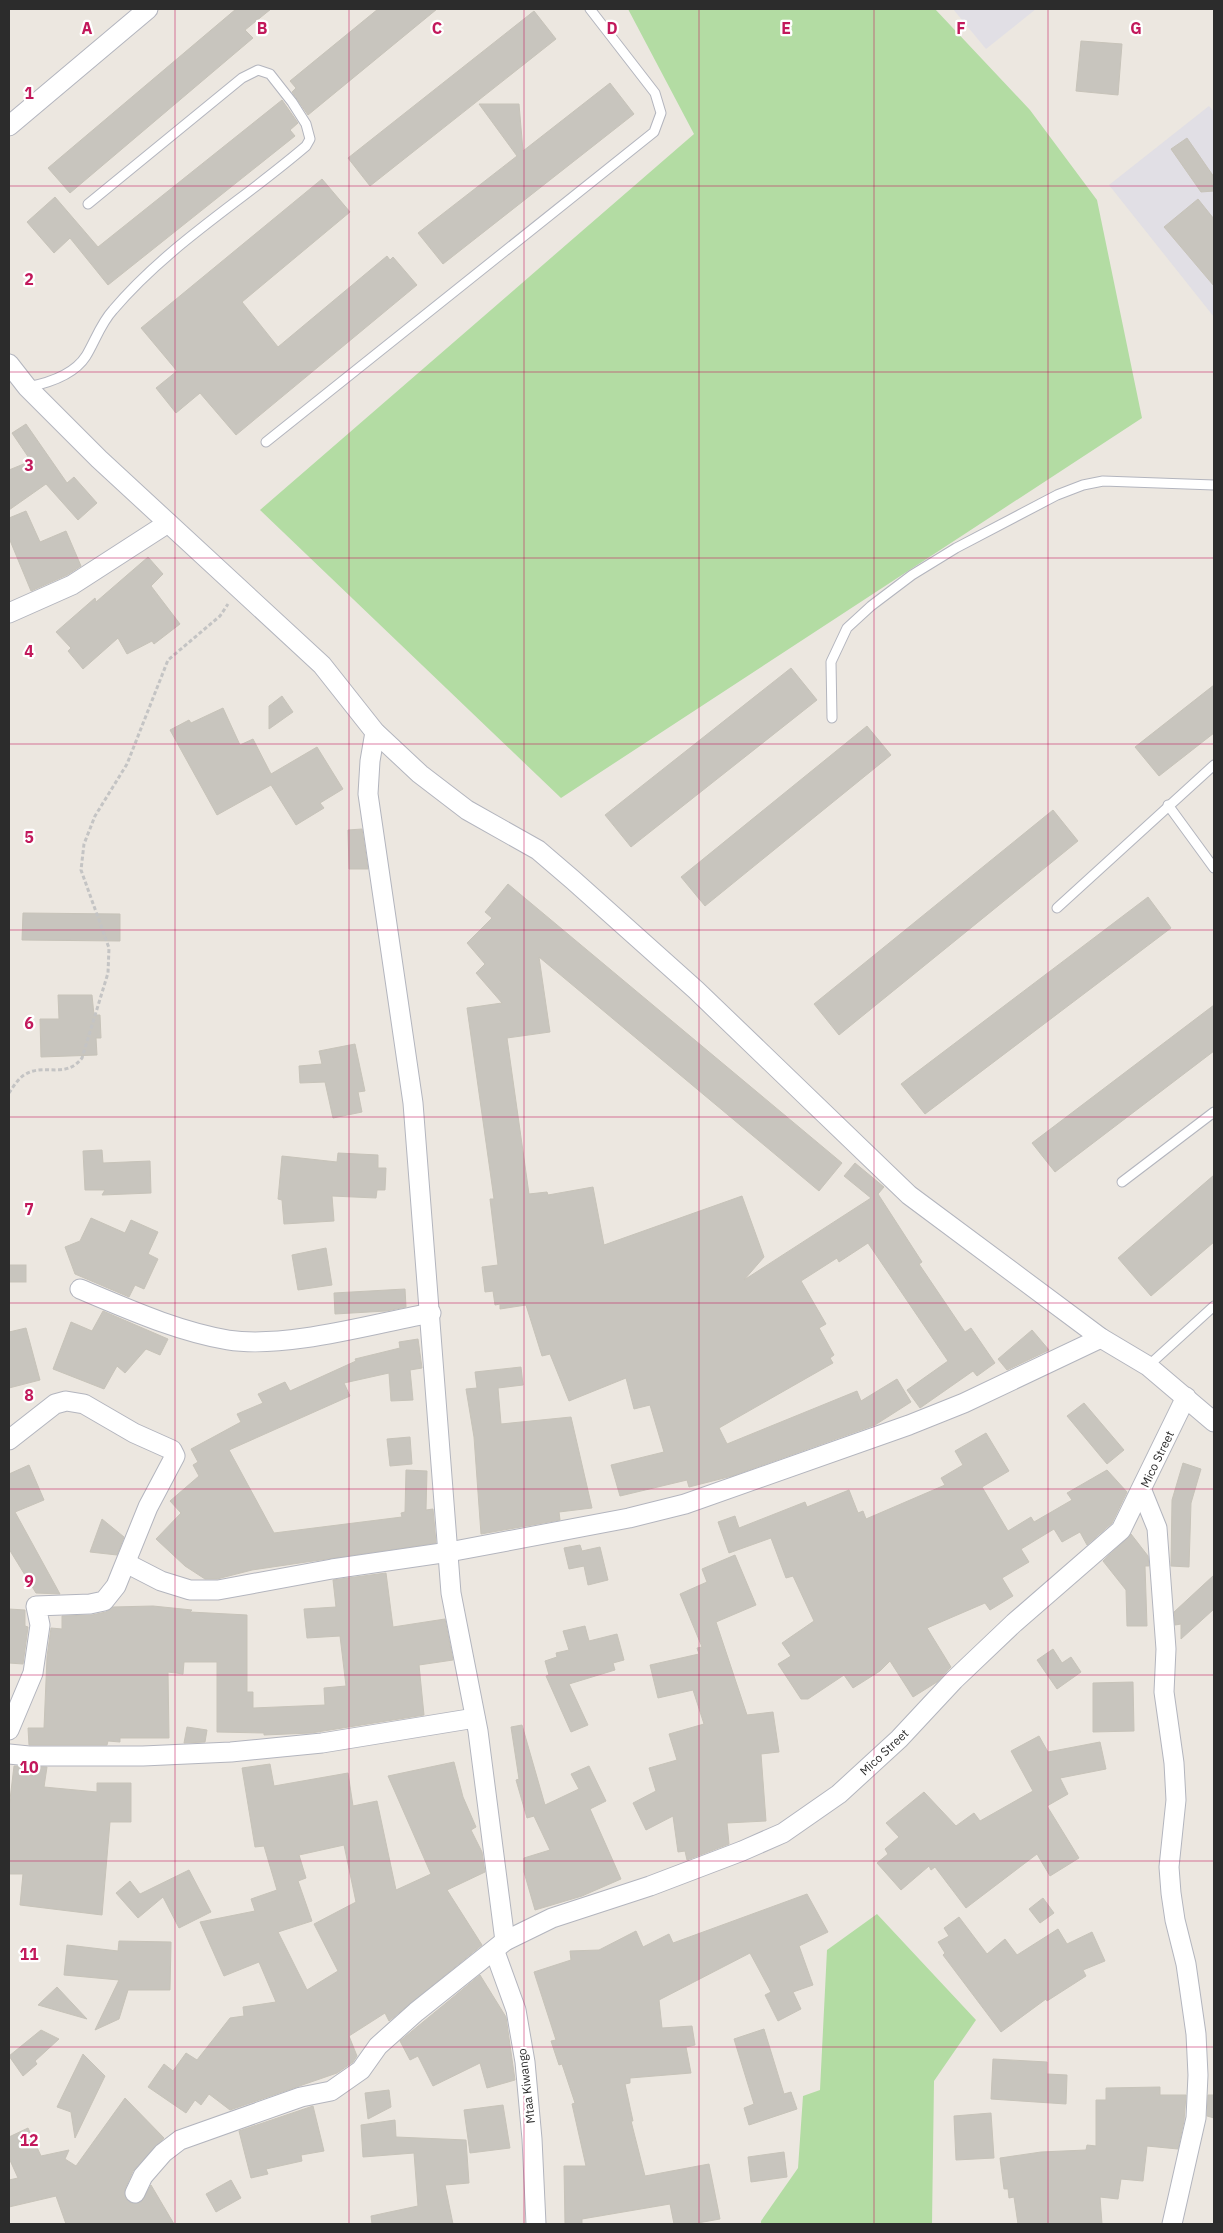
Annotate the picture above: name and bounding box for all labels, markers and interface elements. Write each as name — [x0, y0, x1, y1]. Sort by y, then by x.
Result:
text: A — [82, 18, 93, 38]
text: B — [257, 18, 268, 38]
text: C — [432, 18, 442, 38]
text: D — [606, 18, 618, 38]
text: E — [781, 18, 791, 38]
text: F — [956, 18, 966, 38]
text: G — [1130, 18, 1142, 38]
text: 1 — [24, 83, 34, 103]
text: 2 — [24, 269, 34, 289]
text: 3 — [24, 455, 34, 475]
text: 4 — [24, 641, 34, 661]
text: 5 — [24, 827, 34, 847]
text: 6 — [24, 1013, 34, 1033]
text: 7 — [24, 1199, 34, 1219]
text: 8 — [24, 1385, 34, 1405]
street label: Mico Street — [1137, 1428, 1177, 1490]
text: 9 — [24, 1571, 34, 1591]
street label: Mico Street — [857, 1726, 911, 1778]
text: 10 — [19, 1757, 39, 1777]
text: 11 — [19, 1944, 39, 1964]
street label: Mtaa Kiwango — [514, 2047, 538, 2124]
text: 12 — [19, 2130, 39, 2150]

